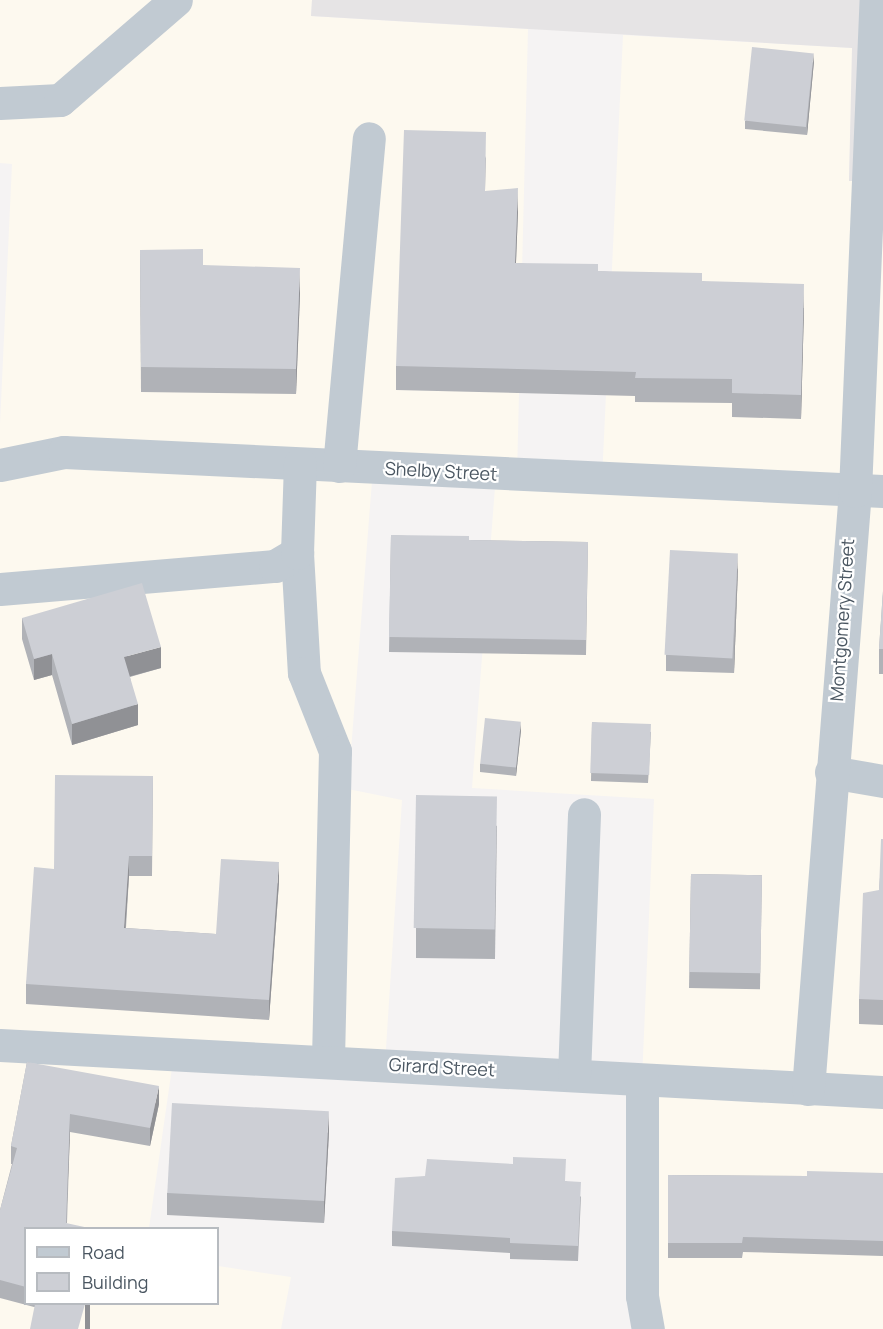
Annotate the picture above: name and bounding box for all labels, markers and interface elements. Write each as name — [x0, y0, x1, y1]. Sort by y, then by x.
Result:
street label: Shelby Street — [384, 457, 498, 485]
street label: Montgomery Street — [826, 538, 858, 702]
street label: Girard Street — [388, 1053, 496, 1081]
legend — [24, 1227, 219, 1305]
text: Road — [82, 1240, 125, 1264]
text: Building — [82, 1270, 148, 1294]

